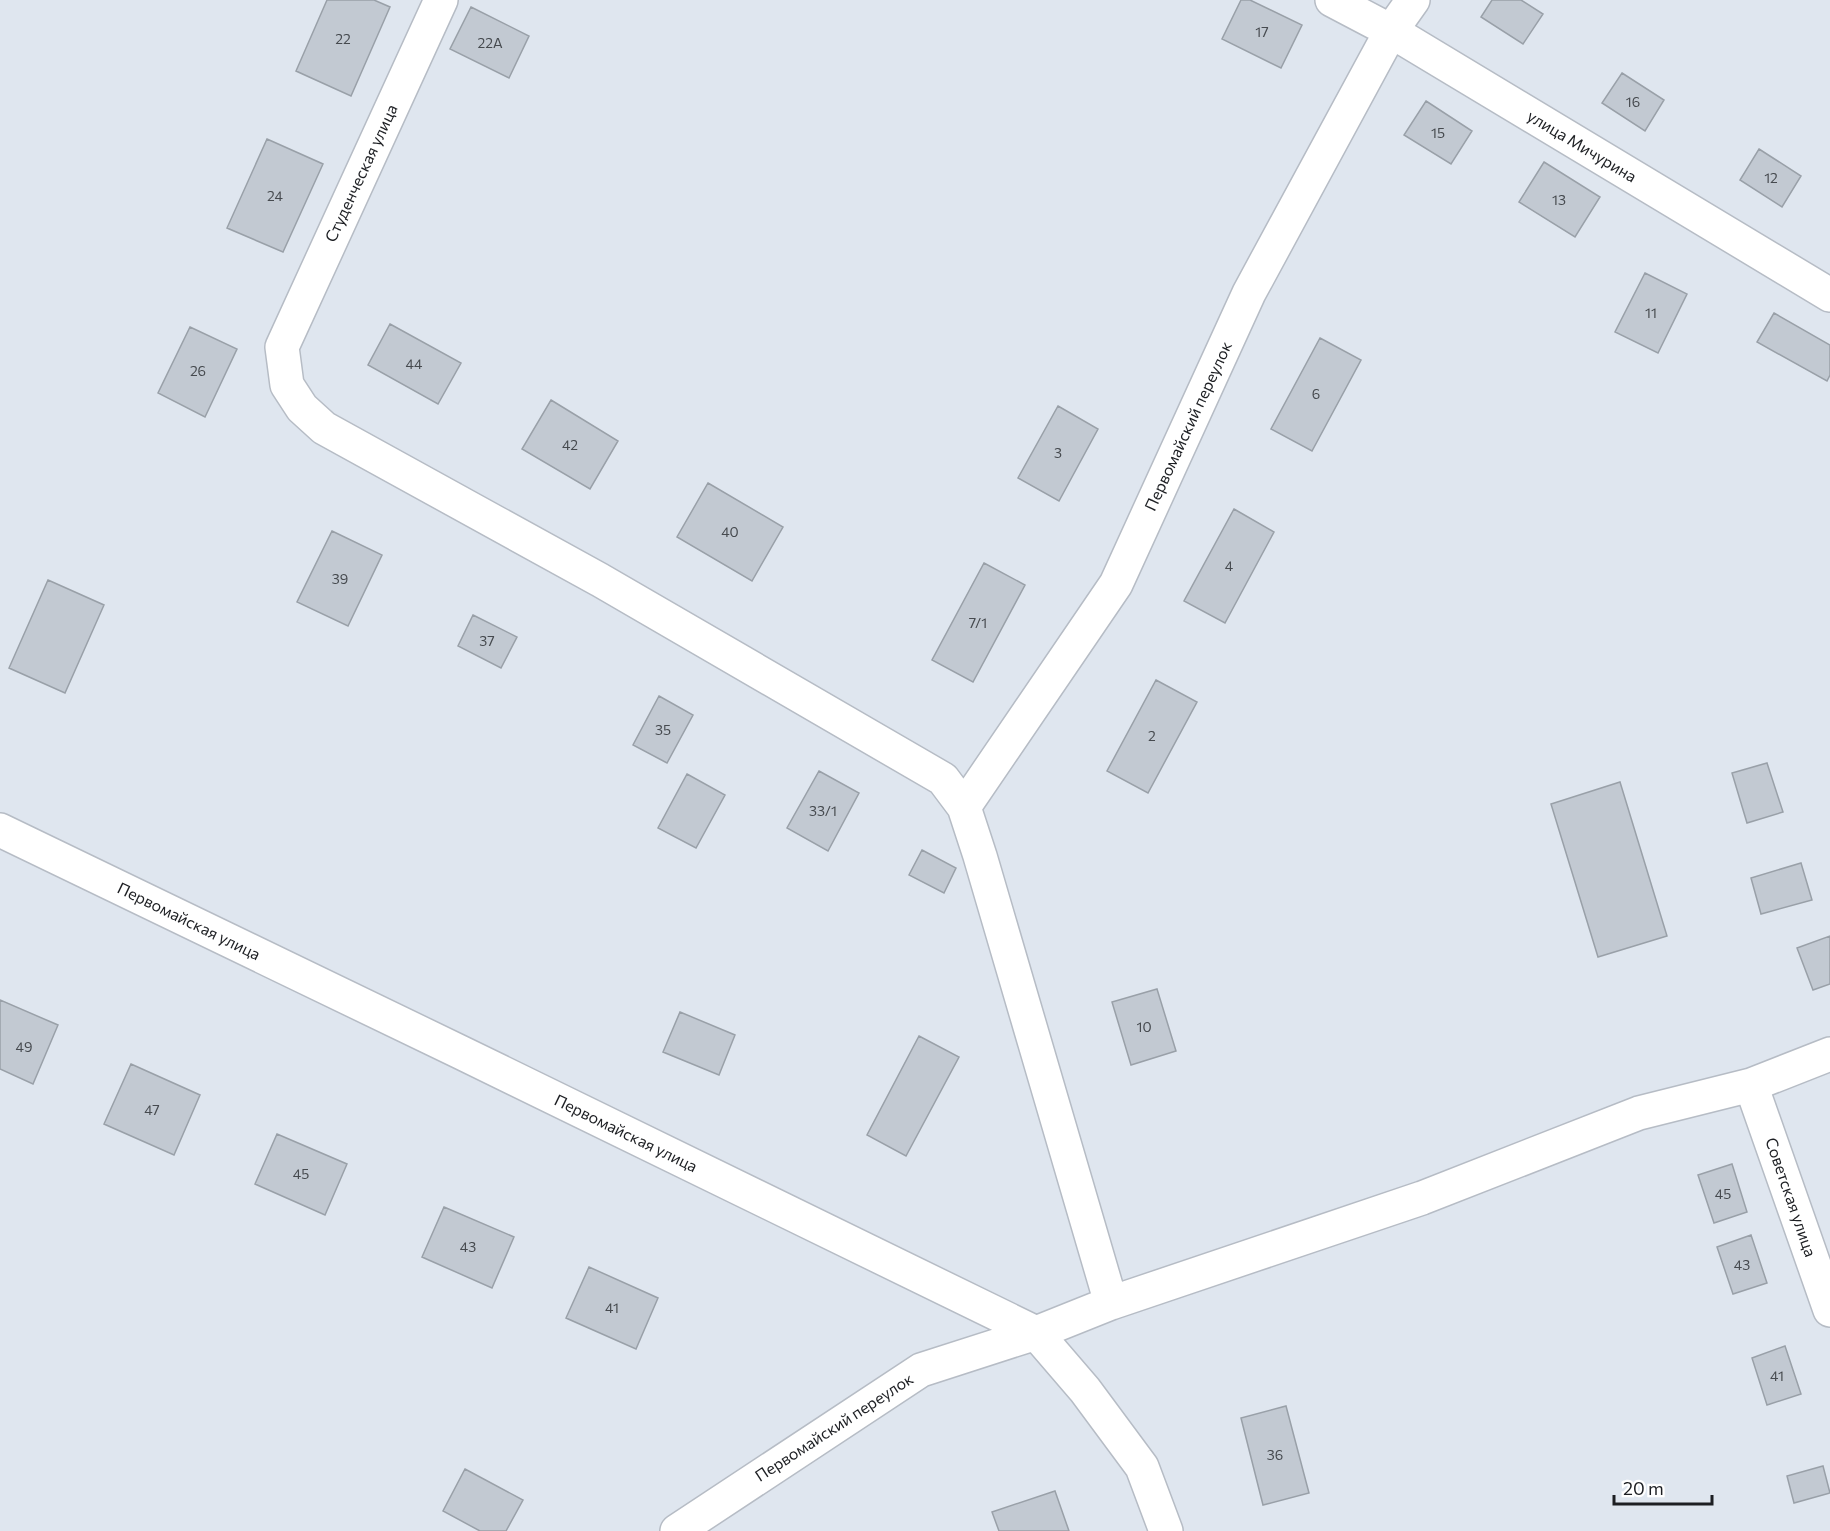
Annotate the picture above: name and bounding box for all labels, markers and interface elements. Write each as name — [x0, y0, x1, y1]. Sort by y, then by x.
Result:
house number: 17 — [1255, 23, 1269, 40]
house number: 22 — [335, 30, 351, 47]
house number: 22А — [477, 34, 503, 51]
house number: 16 — [1626, 93, 1640, 110]
street label: Студенческая улица — [320, 101, 401, 245]
street label: улица Мичурина — [1524, 105, 1640, 186]
house number: 15 — [1431, 124, 1445, 141]
house number: 12 — [1764, 169, 1778, 186]
house number: 24 — [267, 187, 284, 204]
house number: 13 — [1552, 191, 1566, 208]
house number: 11 — [1645, 304, 1657, 321]
street label: Первомайский переулок — [1140, 338, 1235, 514]
house number: 44 — [406, 355, 423, 372]
house number: 26 — [190, 362, 206, 379]
house number: 6 — [1312, 385, 1320, 402]
house number: 42 — [562, 436, 578, 453]
house number: 3 — [1054, 444, 1062, 461]
house number: 40 — [721, 523, 739, 540]
house number: 4 — [1225, 557, 1234, 574]
house number: 39 — [332, 570, 348, 587]
house number: 7/1 — [969, 614, 987, 631]
house number: 37 — [479, 632, 495, 649]
house number: 35 — [655, 721, 671, 738]
house number: 2 — [1148, 727, 1156, 744]
house number: 33/1 — [809, 802, 837, 819]
street label: Первомайская улица — [115, 878, 264, 963]
house number: 10 — [1136, 1018, 1152, 1035]
house number: 49 — [16, 1038, 32, 1055]
street label: Первомайская улица — [552, 1090, 701, 1175]
house number: 47 — [144, 1101, 160, 1118]
street label: Советская улица — [1762, 1135, 1821, 1259]
house number: 45 — [293, 1165, 309, 1182]
house number: 45 — [1715, 1185, 1731, 1202]
house number: 43 — [460, 1238, 476, 1255]
house number: 43 — [1734, 1256, 1750, 1273]
house number: 41 — [605, 1299, 619, 1316]
house number: 41 — [1770, 1367, 1784, 1384]
street label: Первомайский переулок — [751, 1368, 917, 1485]
house number: 36 — [1267, 1446, 1283, 1463]
scale bar — [1614, 1468, 1712, 1506]
text: 20 m — [1623, 1477, 1664, 1499]

